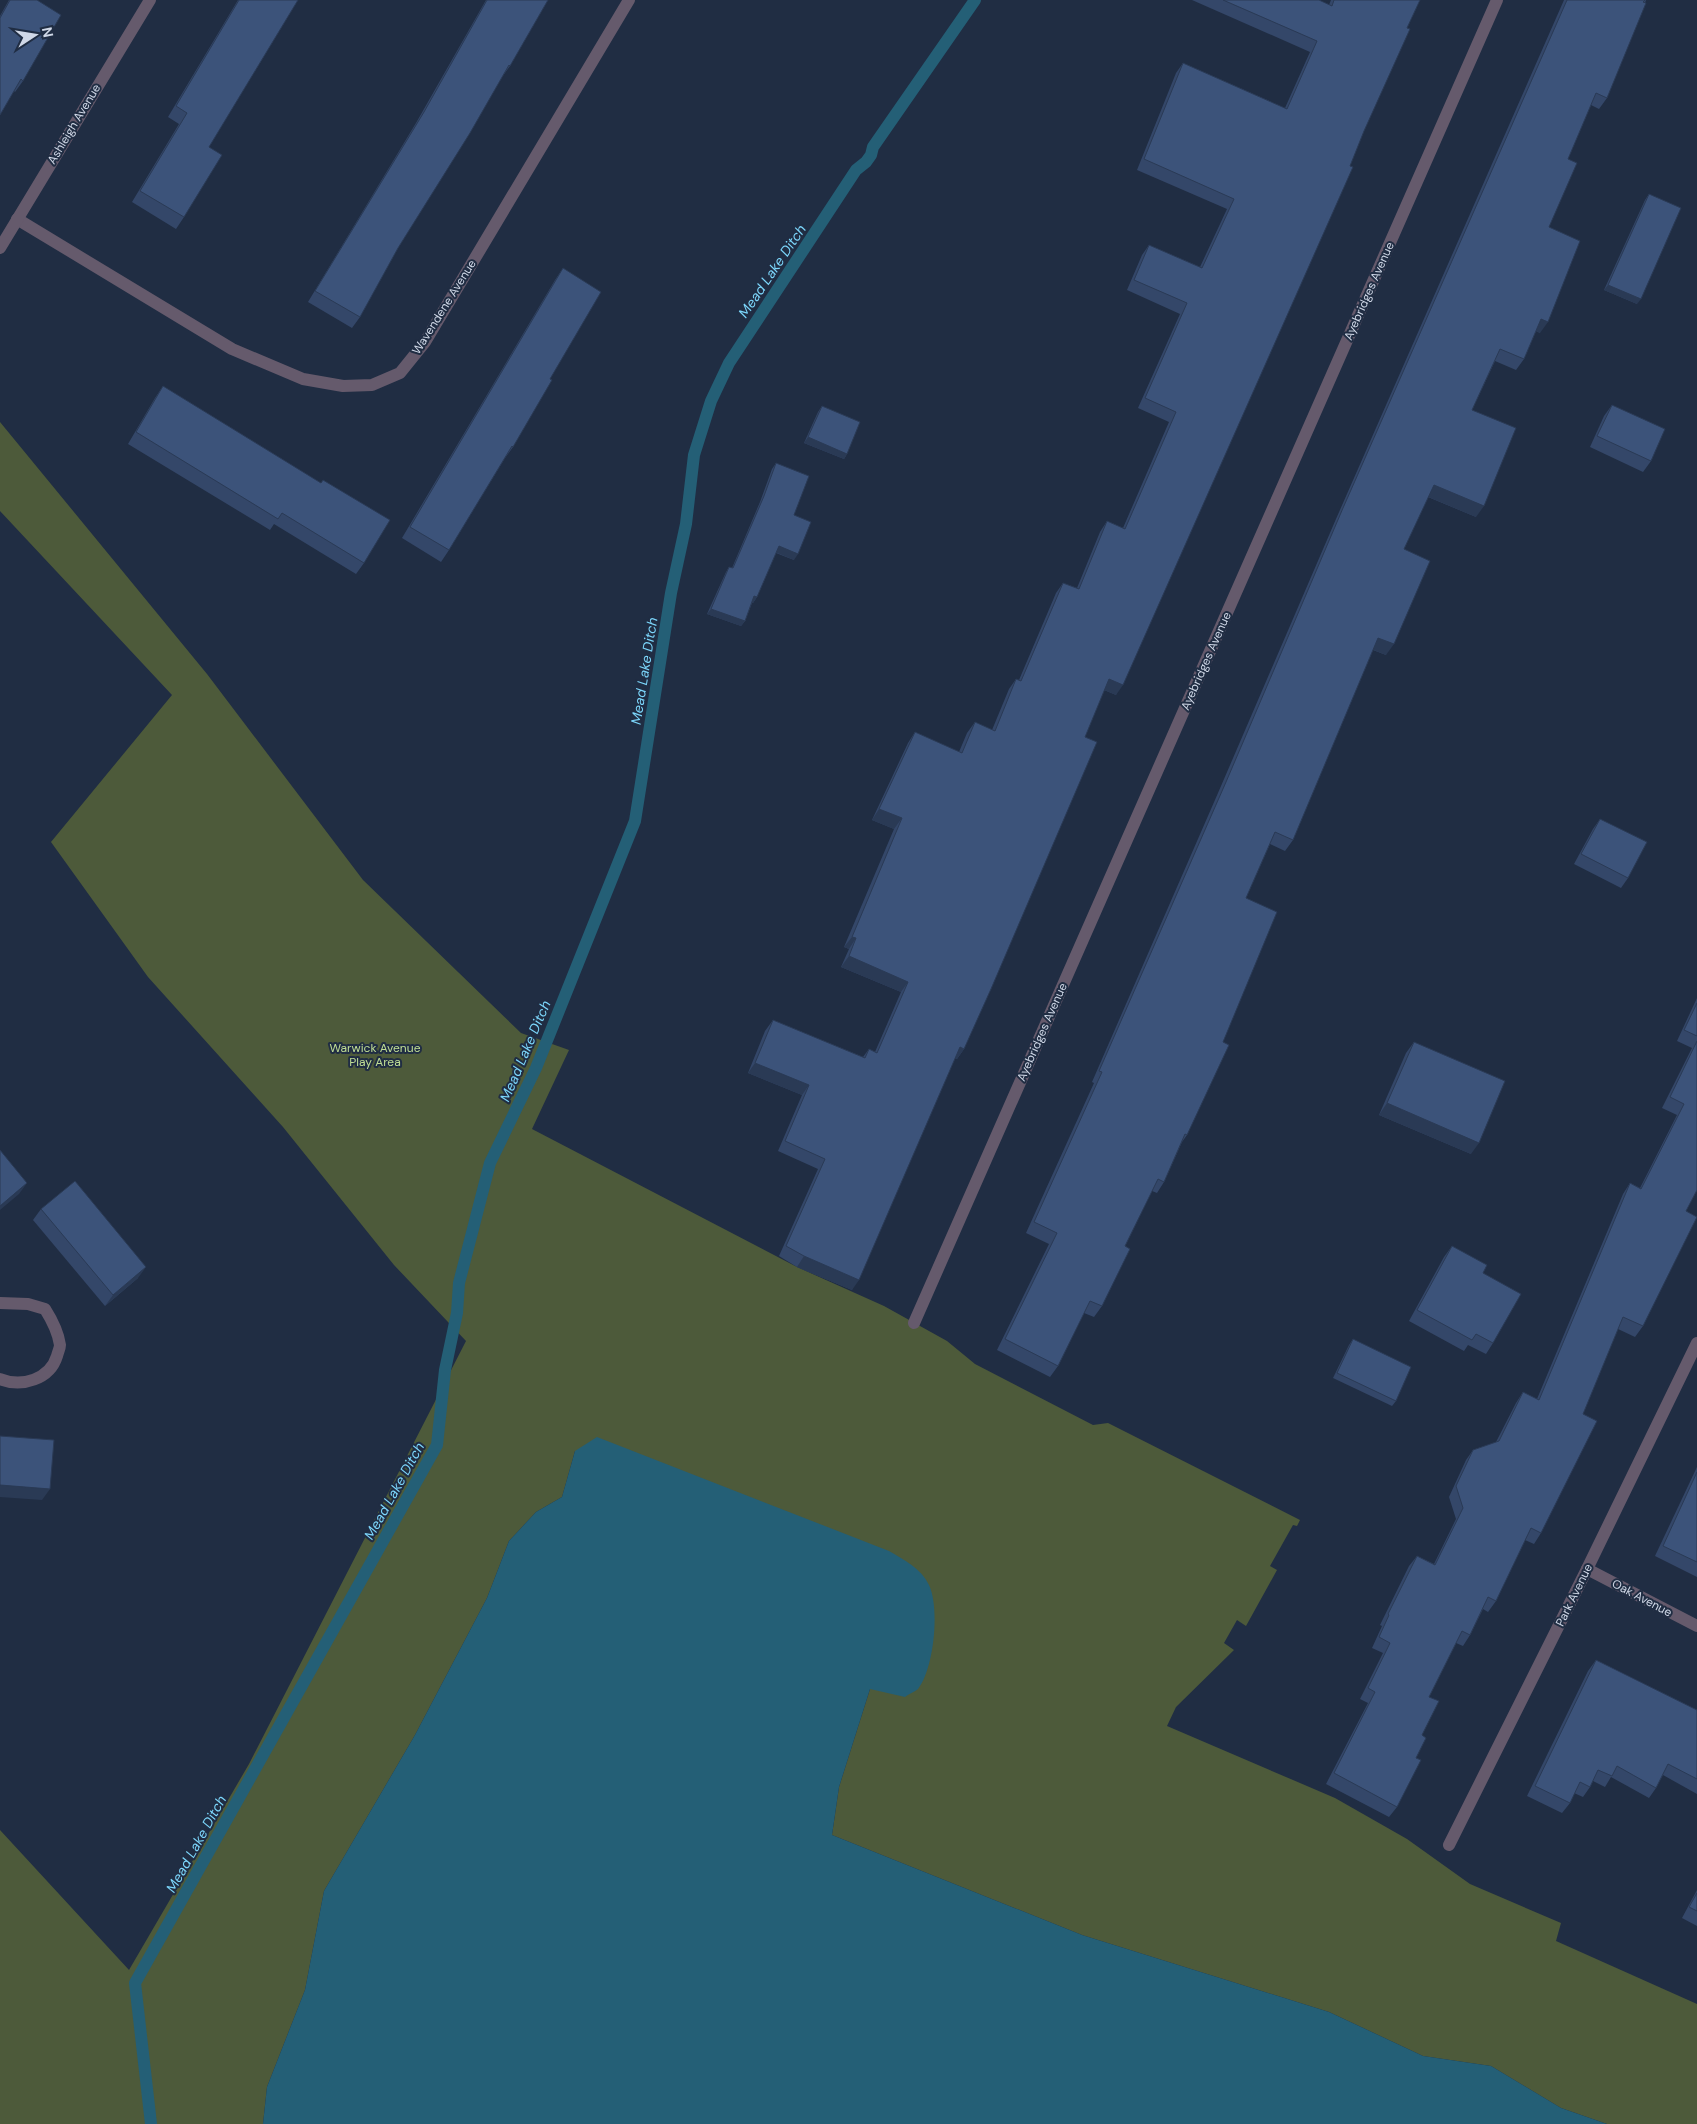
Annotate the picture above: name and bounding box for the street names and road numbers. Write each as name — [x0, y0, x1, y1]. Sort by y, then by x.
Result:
street label: Ashleigh Avenue — [44, 81, 104, 167]
street label: Ayebridges Avenue — [1340, 239, 1398, 343]
street label: Wavendene Avenue — [408, 256, 480, 357]
street label: Ayebridges Avenue — [1177, 609, 1235, 713]
street label: Ayebridges Avenue — [1013, 980, 1071, 1084]
street label: Park Avenue — [1552, 1561, 1596, 1629]
street label: Oak Avenue — [1609, 1575, 1675, 1621]

